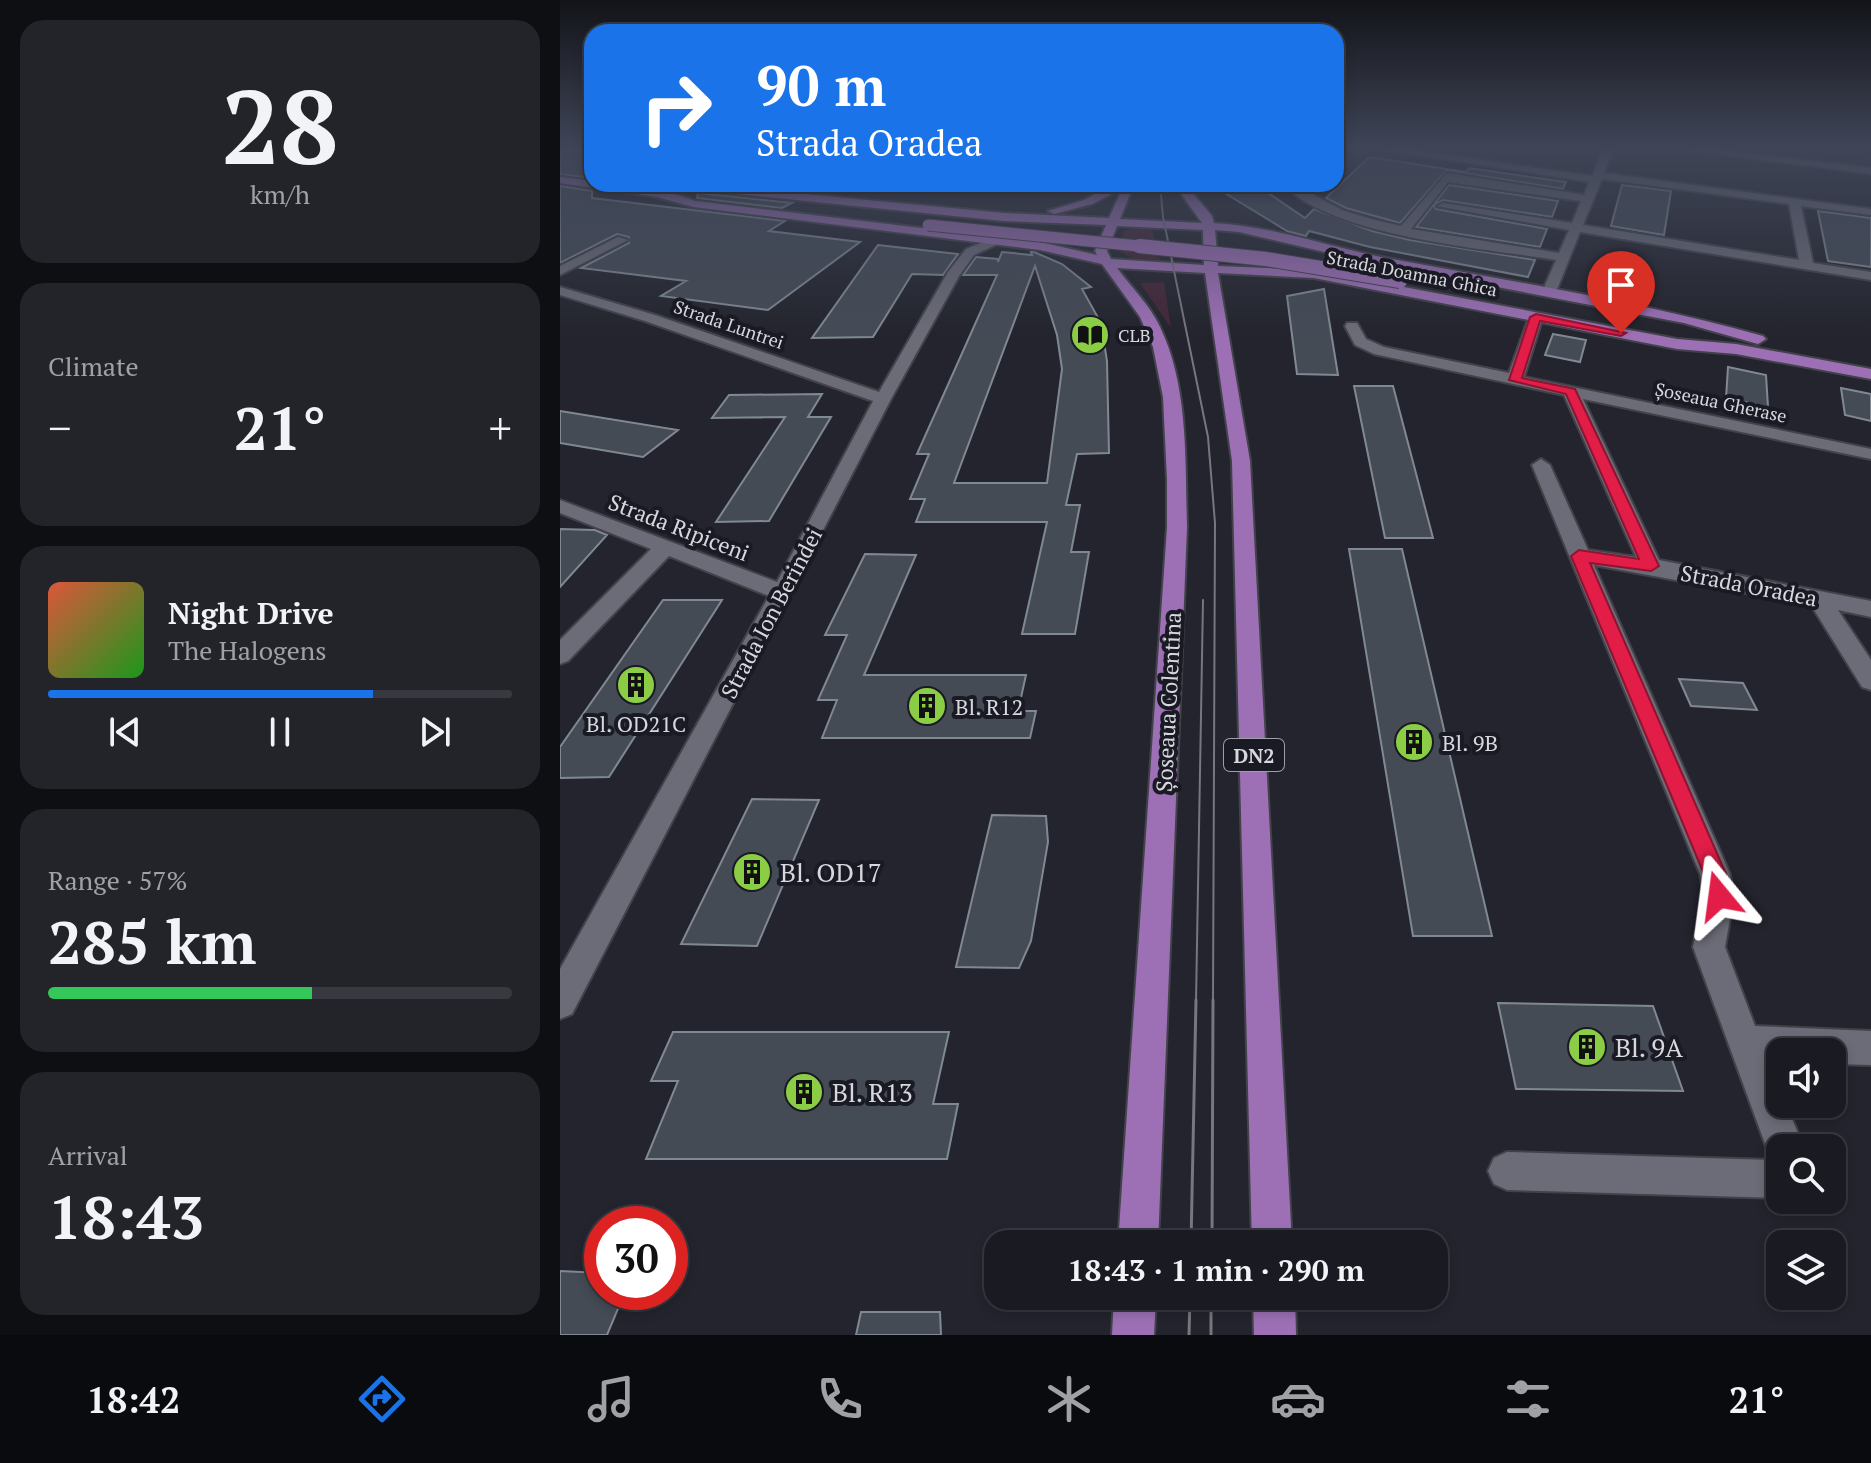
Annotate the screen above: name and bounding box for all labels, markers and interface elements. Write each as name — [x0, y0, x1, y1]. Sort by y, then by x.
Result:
text: 90 m — [756, 48, 886, 122]
text: 28 — [221, 56, 339, 194]
icon: right — [624, 56, 728, 160]
text: Strada Oradea — [756, 119, 982, 166]
text: km/h — [250, 177, 310, 211]
street label: Strada Doamna Ghica — [1325, 245, 1499, 301]
pin — [1587, 251, 1655, 333]
icon: arrive — [1599, 263, 1643, 307]
street label: Strada Luntrei — [671, 294, 787, 354]
library icon: CLB — [1069, 314, 1111, 356]
place label: CLB — [1118, 323, 1151, 347]
text: Climate — [48, 349, 139, 383]
street label: Șoseaua Gherase — [1653, 376, 1789, 428]
text: 21° — [234, 388, 326, 467]
text: − — [48, 398, 71, 457]
text: + — [489, 398, 512, 457]
street label: Strada Ripiceni — [604, 487, 754, 567]
street label: Strada Ion Berindei — [714, 523, 828, 703]
street label: Strada Oradea — [1678, 558, 1820, 612]
text: Night Drive — [168, 593, 334, 633]
street label: Șoseaua Colentina — [1149, 611, 1187, 793]
text: The Halogens — [168, 633, 326, 667]
building icon: Bl. OD21C — [615, 664, 657, 706]
building icon: Bl. R12 — [906, 685, 948, 727]
place label: Bl. R12 — [955, 692, 1023, 721]
place label: Bl. OD21C — [586, 709, 686, 738]
icon: previous — [103, 710, 147, 754]
icon: pause — [258, 710, 302, 754]
icon: next — [413, 710, 457, 754]
building icon: Bl. 9B — [1393, 721, 1435, 763]
place label: Bl. 9B — [1442, 728, 1498, 757]
road number: DN2 — [1224, 739, 1284, 771]
building icon: Bl. OD17 — [731, 851, 773, 893]
position arrow — [1677, 854, 1761, 938]
place label: Bl. OD17 — [780, 855, 882, 889]
text: Range · 57% — [48, 863, 187, 897]
text: 285 km — [48, 902, 256, 981]
building icon: Bl. 9A — [1566, 1026, 1608, 1068]
place label: Bl. 9A — [1615, 1030, 1683, 1064]
map controls — [1766, 1038, 1846, 1310]
button: sound — [1766, 1038, 1846, 1118]
building icon: Bl. R13 — [783, 1071, 825, 1113]
place label: Bl. R13 — [832, 1075, 913, 1109]
button: search — [1766, 1134, 1846, 1214]
text: Arrival — [48, 1138, 128, 1172]
text: 18:43 — [48, 1177, 204, 1256]
speed limit sign: 30 — [584, 1206, 688, 1310]
button: layers — [1766, 1230, 1846, 1310]
text: 18:43 · 1 min · 290 m — [1068, 1250, 1364, 1290]
icon: directions — [354, 1371, 410, 1427]
icon: music — [583, 1371, 639, 1427]
icon: phone — [812, 1371, 868, 1427]
icon: climate — [1041, 1371, 1097, 1427]
icon: car — [1270, 1371, 1326, 1427]
icon: filters — [1500, 1371, 1556, 1427]
text: 18:42 — [87, 1376, 180, 1423]
text: 21° — [1729, 1376, 1784, 1423]

